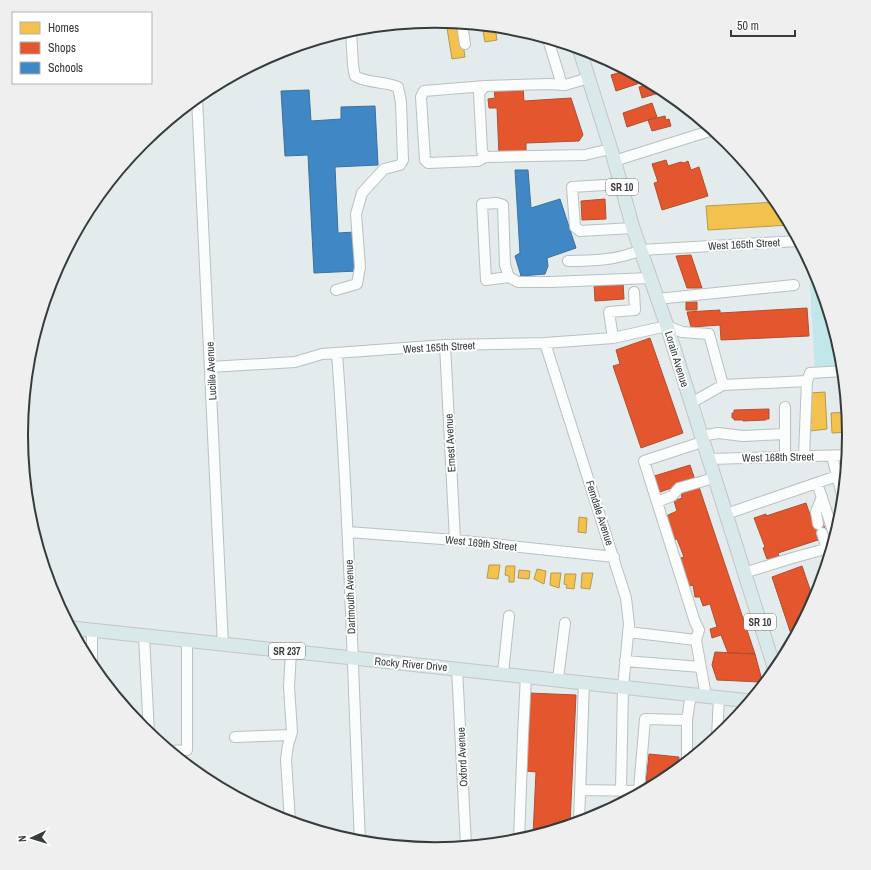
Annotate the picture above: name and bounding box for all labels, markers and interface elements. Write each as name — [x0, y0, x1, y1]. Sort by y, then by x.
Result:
legend — [12, 12, 152, 84]
scale bar — [731, 12, 795, 38]
text: 50 m — [737, 18, 759, 34]
text: Homes — [48, 20, 79, 36]
text: Shops — [48, 40, 76, 56]
text: Schools — [48, 60, 83, 76]
road number: SR 10 — [606, 179, 638, 195]
street label: West 165th Street — [708, 235, 781, 253]
street label: Lorain Avenue — [662, 329, 692, 389]
street label: West 165th Street — [403, 338, 476, 356]
street label: Lucille Avenue — [202, 341, 220, 401]
street label: Ernest Avenue — [441, 413, 459, 473]
street label: West 168th Street — [742, 449, 815, 465]
street label: Ferndale Avenue — [583, 479, 617, 547]
street label: West 169th Street — [444, 532, 518, 554]
street label: Dartmouth Avenue — [342, 559, 358, 635]
road number: SR 10 — [744, 614, 776, 630]
road number: SR 237 — [269, 643, 305, 659]
street label: Rocky River Drive — [374, 654, 448, 674]
street label: Oxford Avenue — [453, 727, 471, 787]
north arrow — [12, 818, 52, 858]
text: N — [15, 835, 29, 842]

